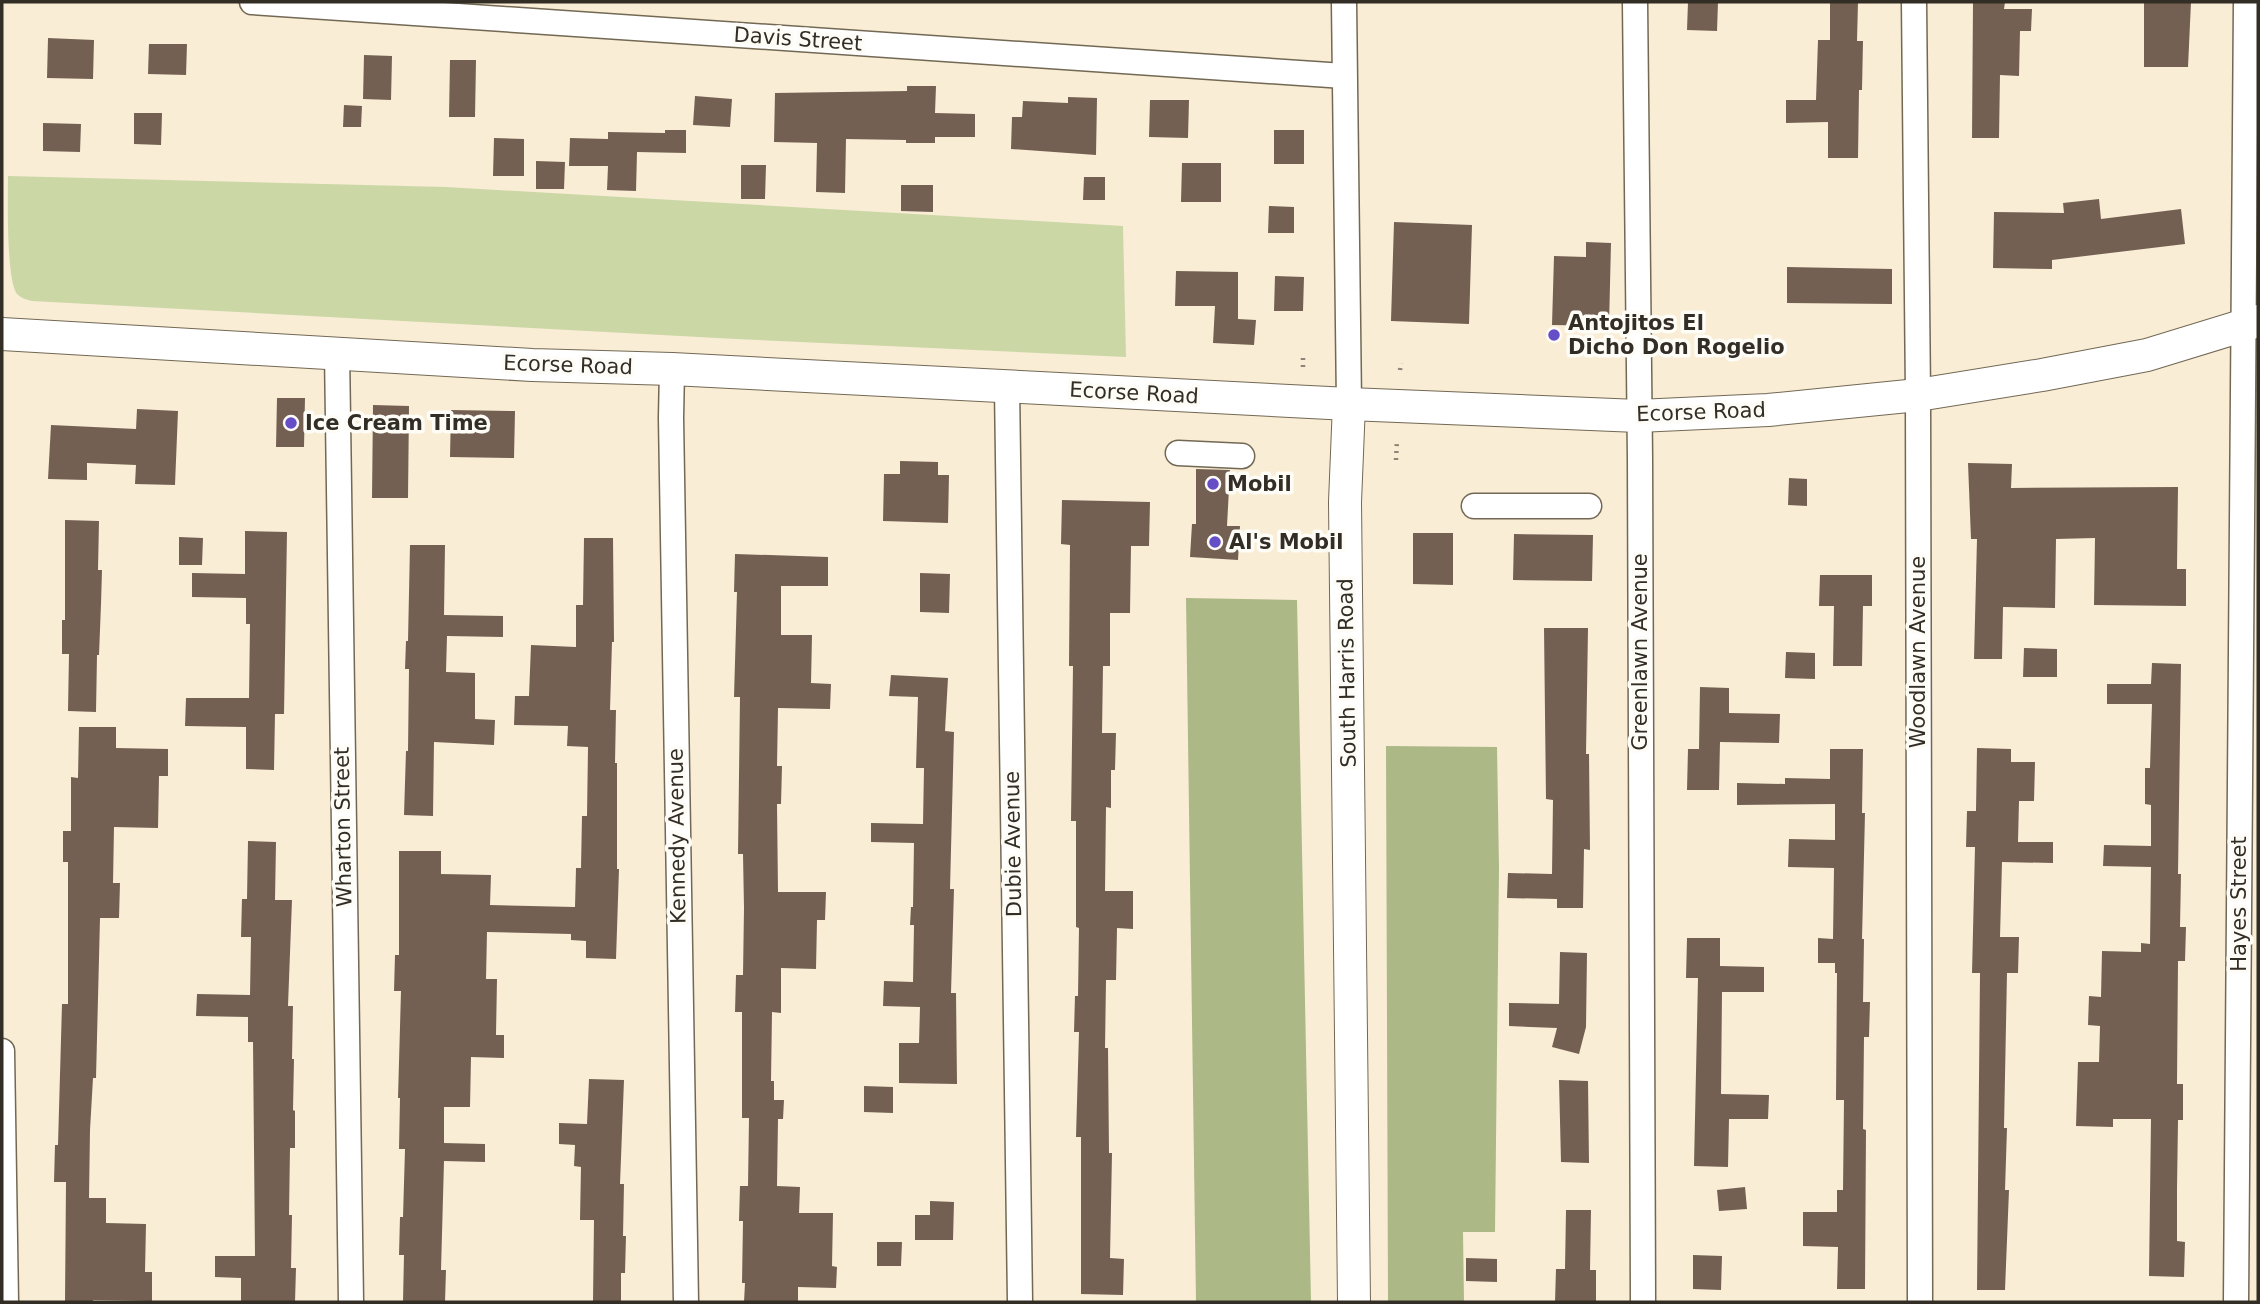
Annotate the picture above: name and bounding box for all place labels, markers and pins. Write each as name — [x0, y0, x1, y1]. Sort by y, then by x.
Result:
place label: Antojitos El Dicho Don Rogelio — [1568, 311, 1785, 359]
marker: Antojitos El Dicho Don Rogelio — [1546, 327, 1562, 343]
place label: Ice Cream Time — [305, 411, 488, 435]
marker: Ice Cream Time — [283, 415, 299, 431]
place label: Mobil — [1227, 472, 1292, 496]
marker: Mobil — [1205, 476, 1221, 492]
place label: Al's Mobil — [1229, 530, 1343, 554]
marker: Al's Mobil — [1207, 534, 1223, 550]

